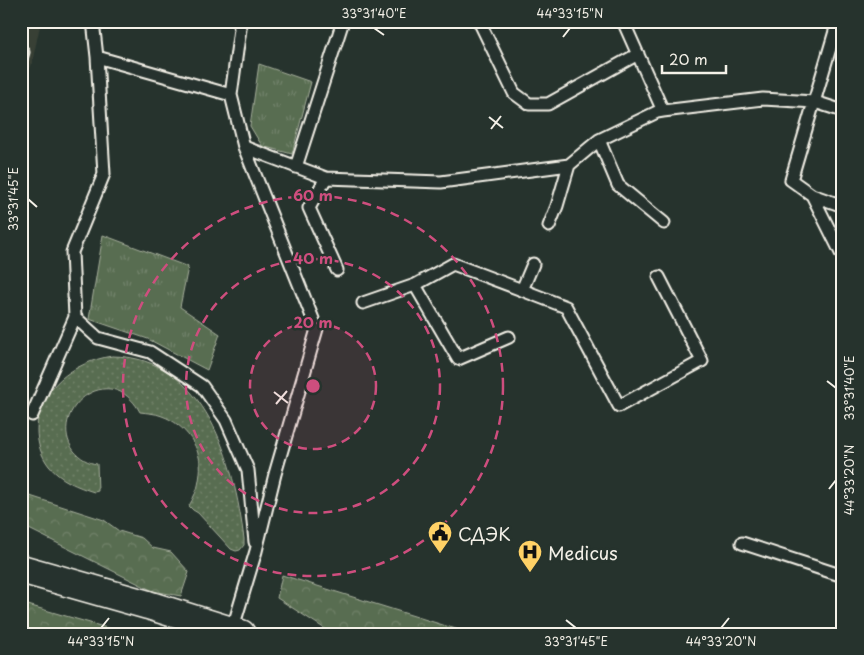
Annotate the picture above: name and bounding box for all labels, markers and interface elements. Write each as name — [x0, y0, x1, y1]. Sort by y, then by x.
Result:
text: 33°31'40"E — [341, 4, 407, 22]
text: 44°33'15"N — [537, 4, 603, 22]
scale bar — [662, 42, 725, 74]
text: 20 m — [669, 47, 708, 70]
text: 33°31'45"E — [4, 167, 22, 231]
text: 60 m — [293, 183, 333, 206]
text: 40 m — [293, 246, 333, 269]
text: 20 m — [294, 310, 332, 333]
text: 33°31'40"E — [840, 355, 858, 421]
centre of rings — [304, 377, 322, 395]
text: 44°33'20"N — [840, 445, 858, 515]
public building icon: СДЭК — [427, 520, 453, 554]
place label: СДЭК — [458, 520, 511, 547]
hospital icon: Medicus — [517, 539, 543, 573]
place label: Medicus — [548, 539, 618, 566]
text: 44°33'15"N — [68, 632, 134, 650]
text: 33°31'45"E — [544, 632, 608, 650]
text: 44°33'20"N — [686, 632, 756, 650]

